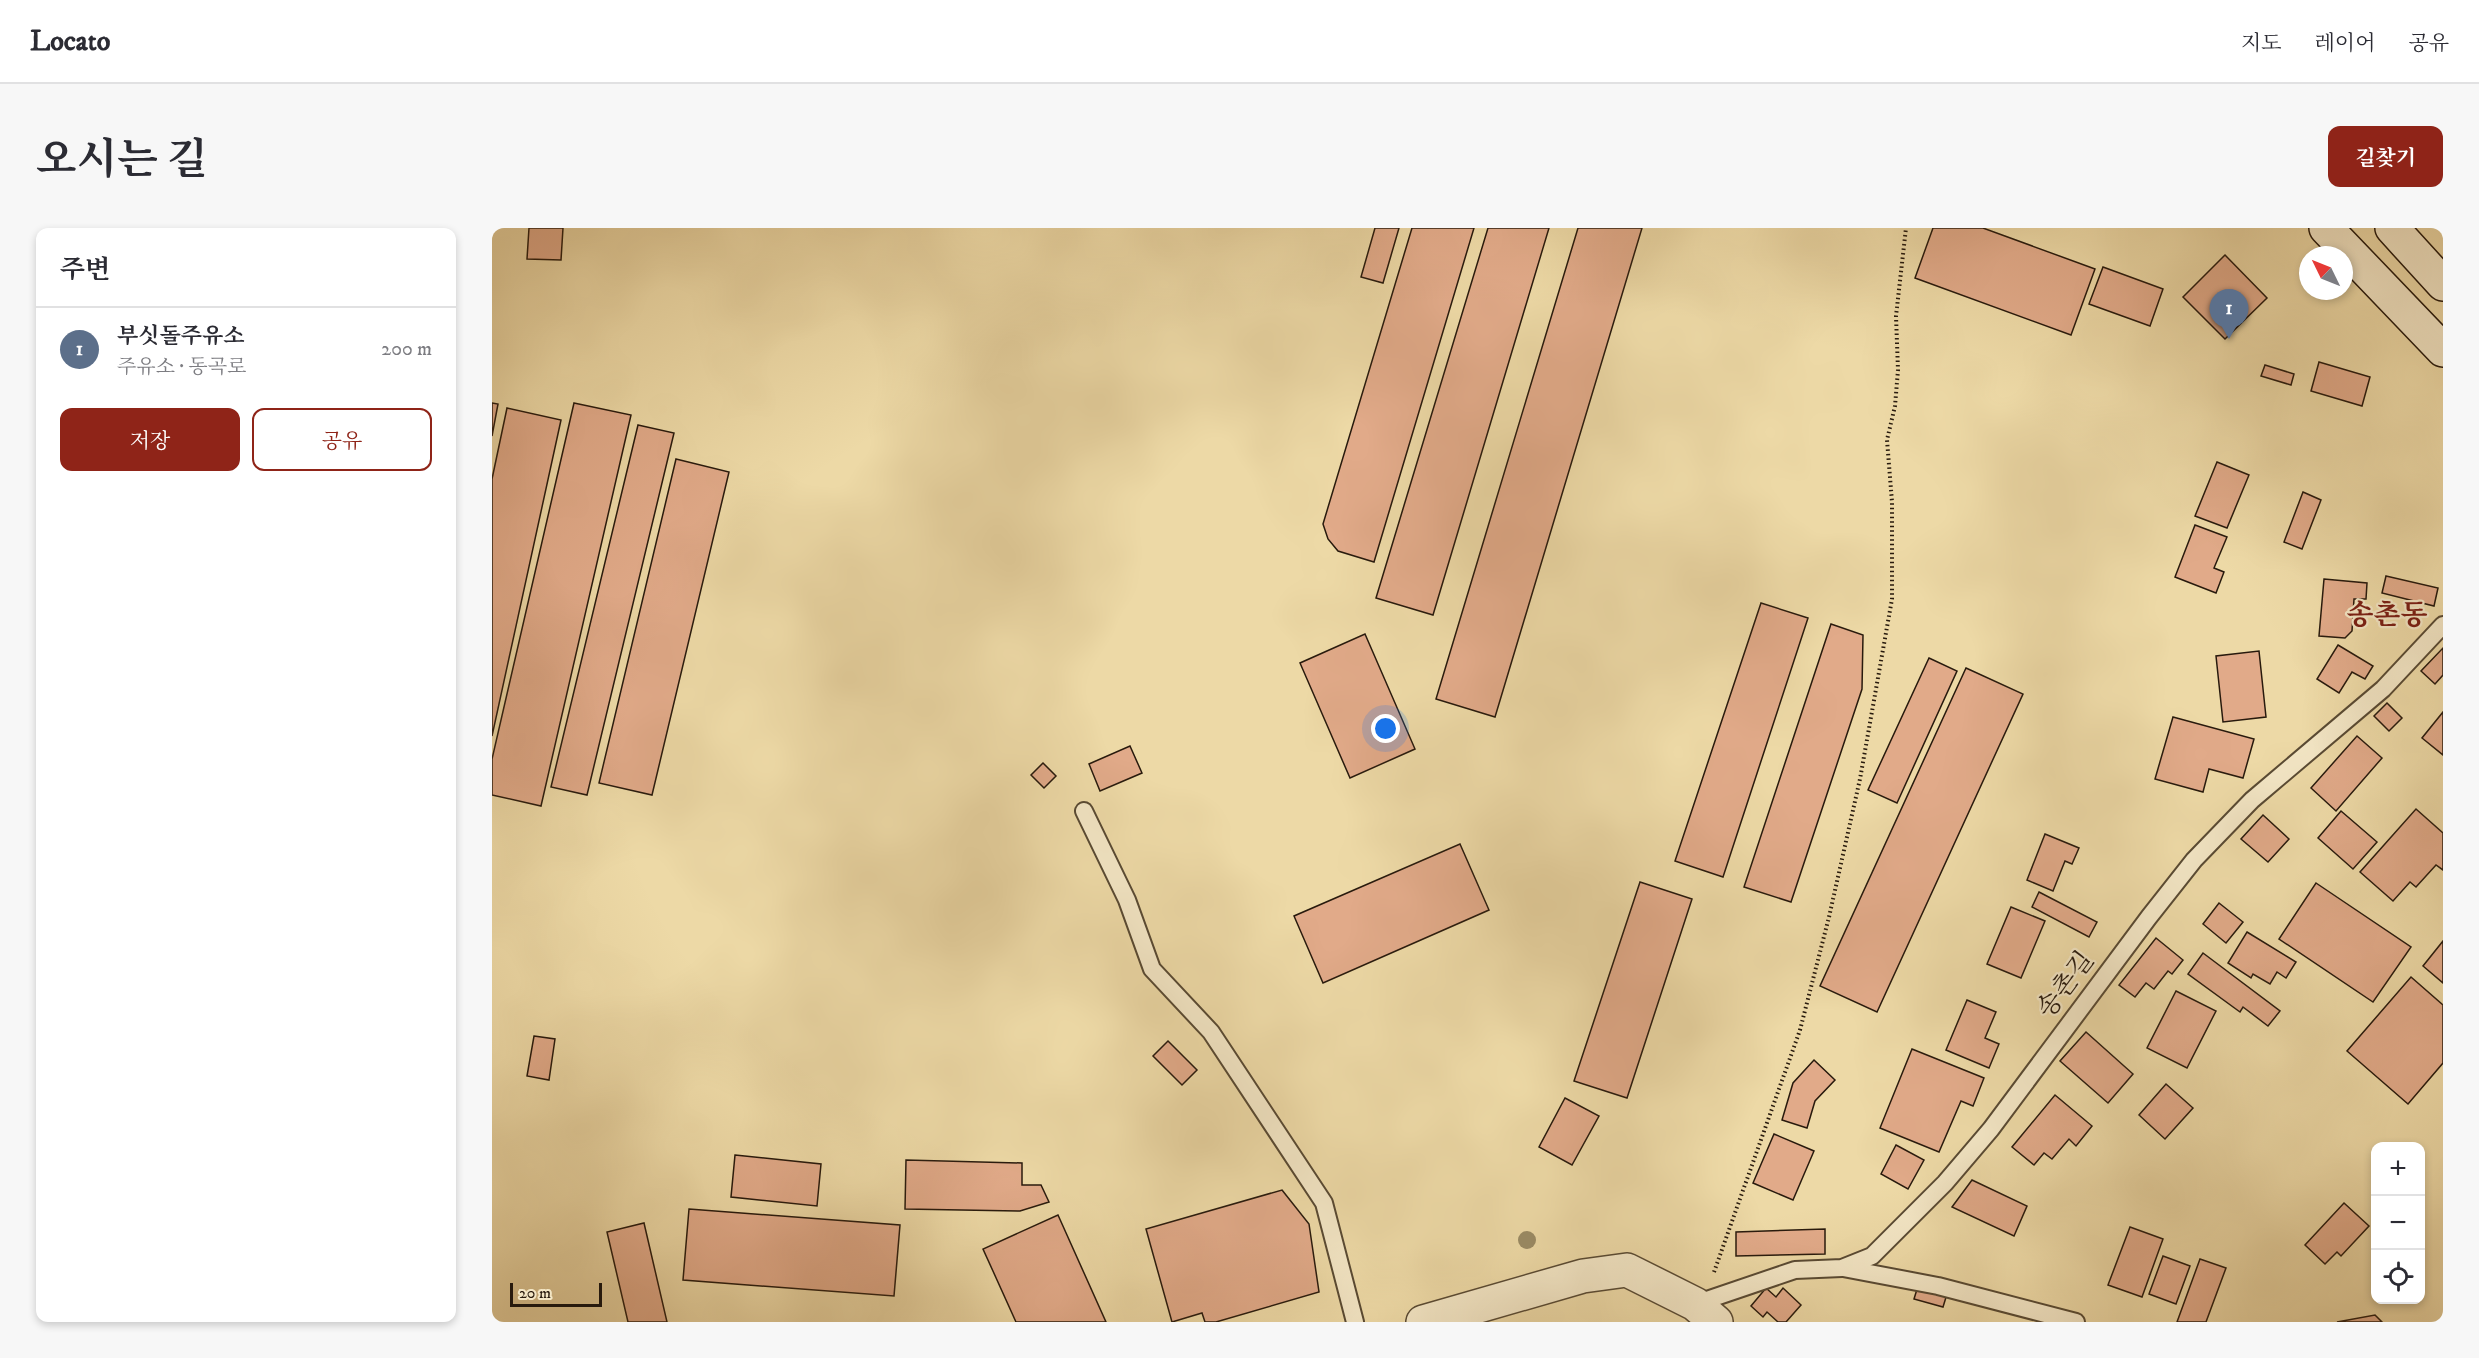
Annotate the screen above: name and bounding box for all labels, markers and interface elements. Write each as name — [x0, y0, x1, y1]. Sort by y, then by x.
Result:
text: Locato — [30, 24, 110, 59]
text: 지도 — [2241, 31, 2282, 57]
text: 레이어 — [2315, 31, 2375, 57]
text: 공유 — [2408, 31, 2449, 57]
button: 길찾기 — [2328, 126, 2443, 187]
text: 오시는 길 — [36, 135, 207, 187]
north arrow — [2299, 246, 2353, 300]
text: 주변 — [60, 254, 110, 287]
pin: 1 — [2210, 290, 2248, 339]
text: 부싯돌주유소 — [117, 323, 245, 350]
text: 1 — [76, 337, 83, 362]
text: 200 m — [381, 337, 432, 362]
text: 주유소 · 동곡로 — [117, 355, 246, 380]
button: 저장 — [60, 408, 240, 471]
button: 공유 — [252, 408, 432, 471]
district label: 송촌동 — [2346, 598, 2428, 633]
your location — [1371, 714, 1400, 743]
street label: 송촌길 — [2030, 945, 2102, 1025]
map controls — [2371, 1142, 2425, 1304]
button: + — [2371, 1142, 2425, 1196]
button: − — [2371, 1196, 2425, 1250]
button: locate — [2371, 1250, 2425, 1304]
scale bar — [510, 1280, 602, 1308]
text: 20 m — [519, 1283, 551, 1303]

